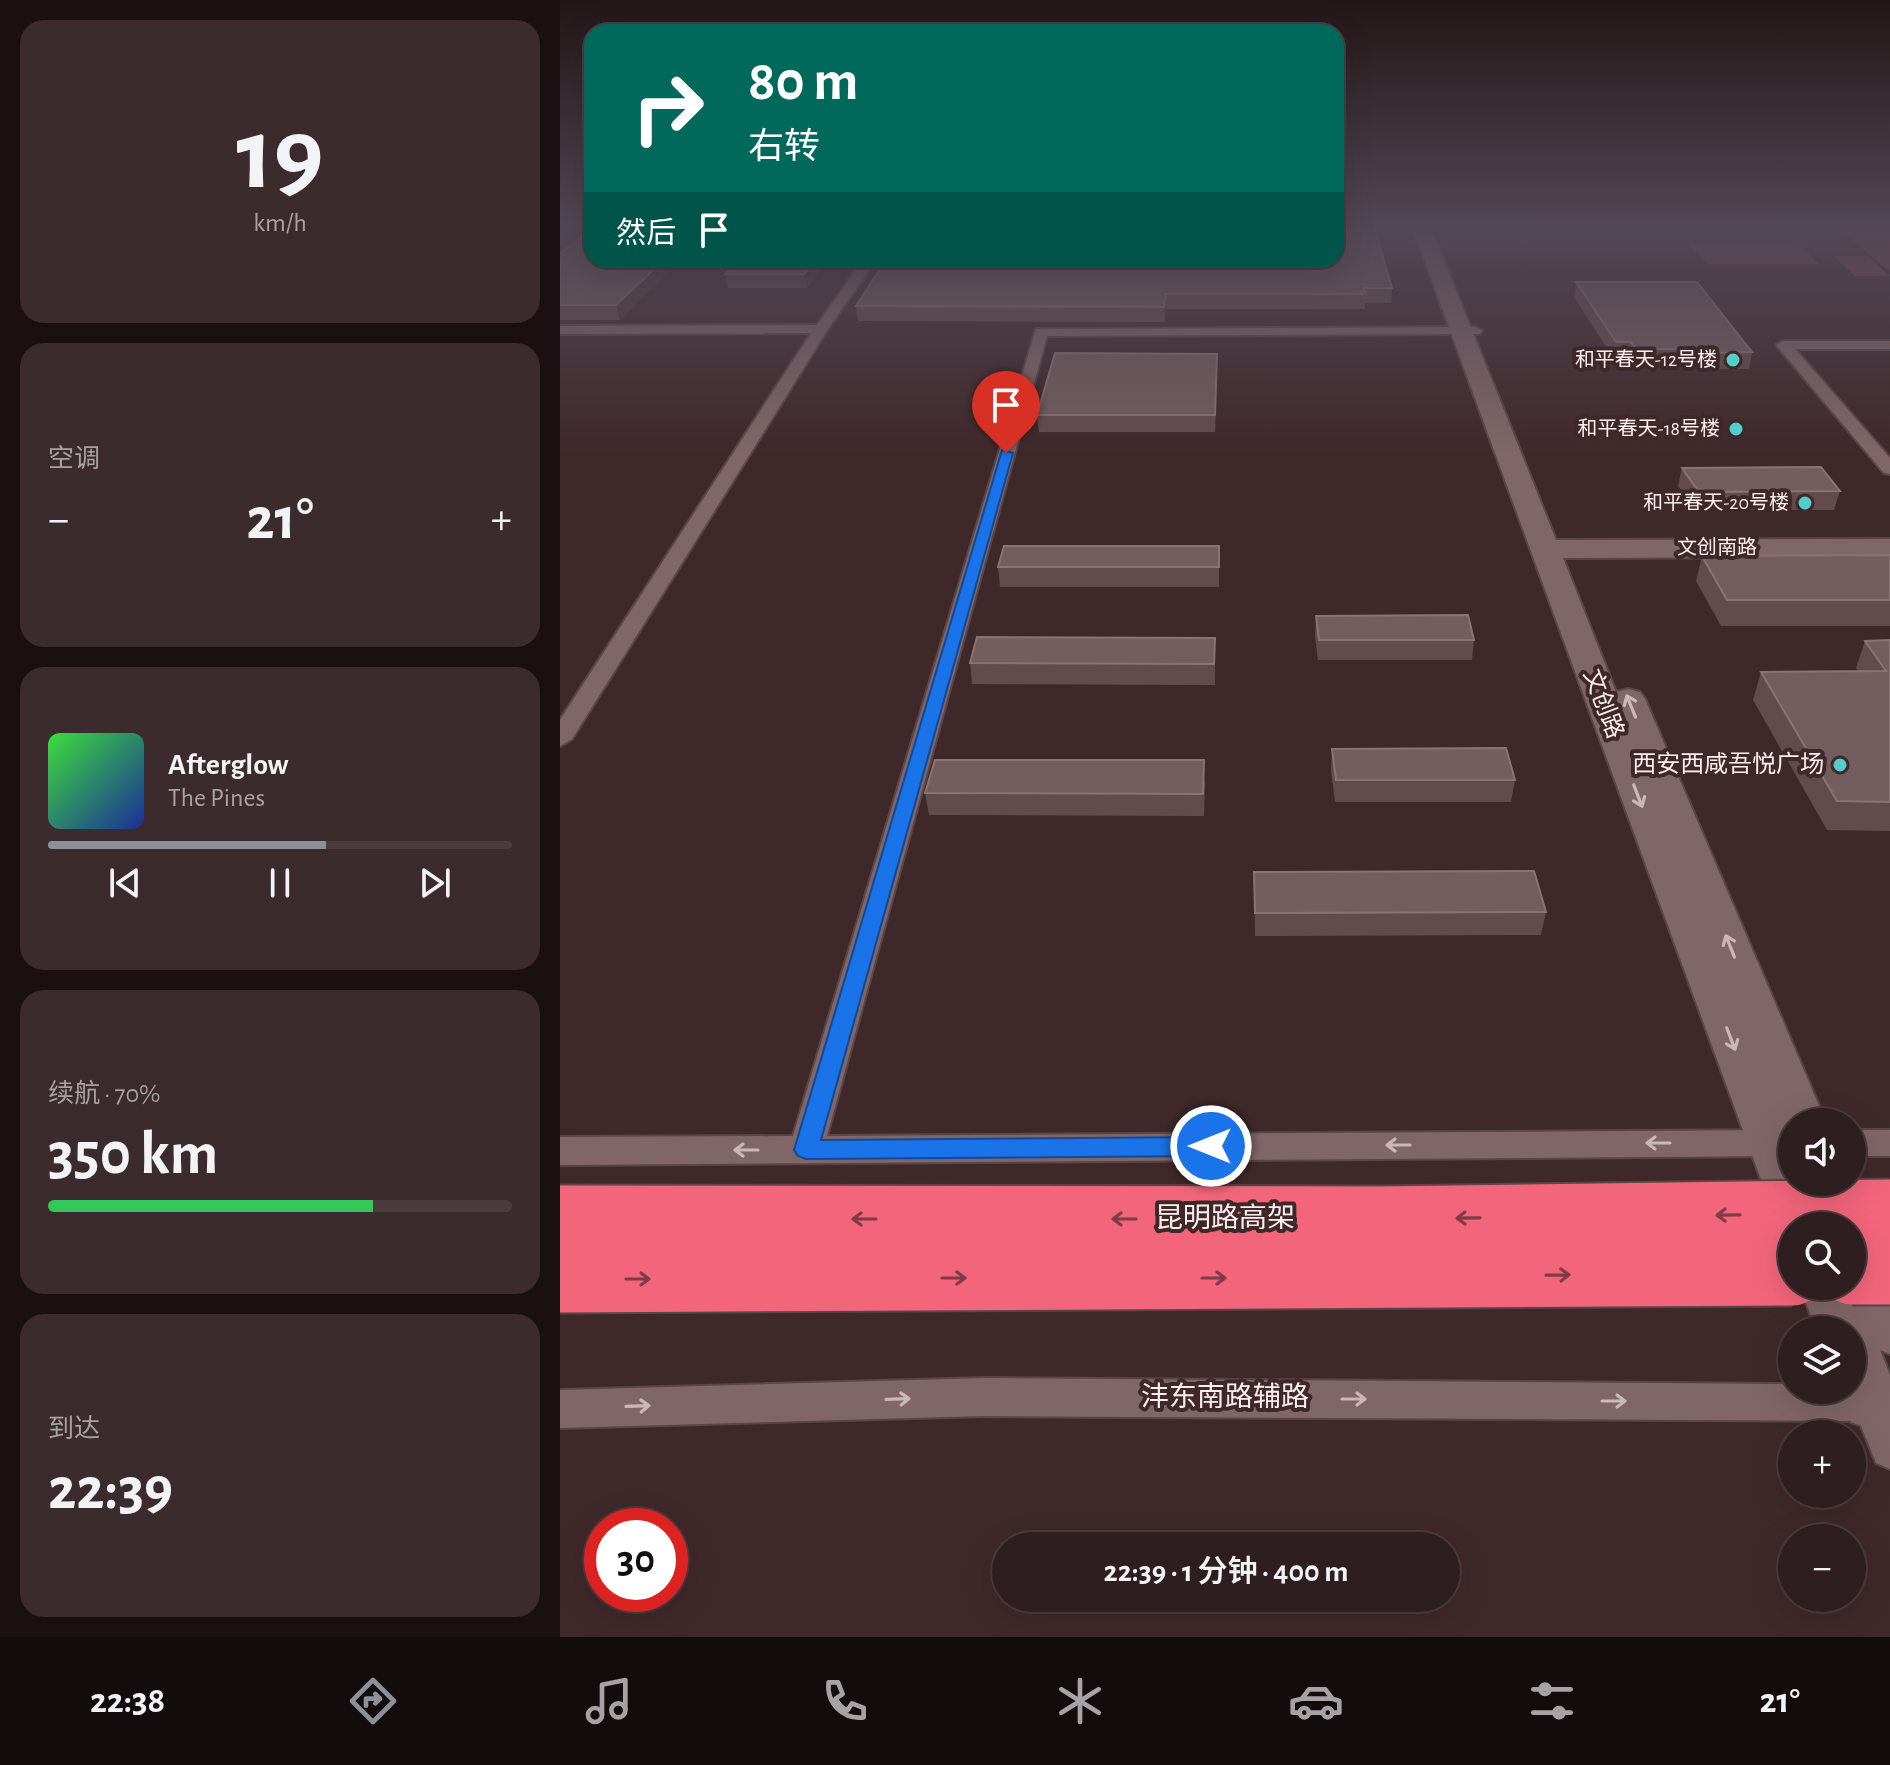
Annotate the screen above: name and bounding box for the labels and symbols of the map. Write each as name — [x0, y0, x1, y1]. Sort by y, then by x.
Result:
place label: 和平春天-12号楼 — [1575, 349, 1717, 370]
marker: 和平春天-12号楼 — [1724, 351, 1742, 369]
pin — [972, 371, 1040, 453]
place label: 和平春天-18号楼 — [1578, 418, 1720, 439]
marker: 和平春天-18号楼 — [1727, 420, 1745, 438]
place label: 和平春天-20号楼 — [1643, 492, 1789, 513]
marker: 和平春天-20号楼 — [1796, 494, 1814, 512]
street label: 文创南路 — [1677, 536, 1757, 558]
street label: 文创路 — [1579, 665, 1629, 742]
one-way arrow — [1623, 694, 1637, 719]
place label: 西安西咸吾悦广场 — [1632, 751, 1824, 777]
marker: 西安西咸吾悦广场 — [1831, 756, 1849, 774]
one-way arrow — [1632, 783, 1646, 808]
one-way arrow — [1722, 934, 1736, 959]
one-way arrow — [1725, 1026, 1739, 1051]
position arrow — [1169, 1104, 1253, 1188]
one-way arrow — [1645, 1135, 1672, 1151]
one-way arrow — [1385, 1137, 1412, 1153]
one-way arrow — [733, 1142, 760, 1158]
street label: 昆明路高架 — [1155, 1203, 1295, 1233]
one-way arrow — [1715, 1207, 1742, 1223]
one-way arrow — [851, 1211, 878, 1227]
one-way arrow — [1111, 1211, 1138, 1227]
one-way arrow — [1455, 1211, 1482, 1226]
one-way arrow — [1544, 1267, 1571, 1283]
one-way arrow — [940, 1270, 967, 1286]
one-way arrow — [1200, 1270, 1227, 1286]
one-way arrow — [624, 1271, 651, 1287]
street label: 沣东南路辅路 — [1141, 1382, 1309, 1412]
one-way arrow — [1340, 1391, 1367, 1407]
one-way arrow — [884, 1392, 911, 1407]
one-way arrow — [1600, 1393, 1627, 1409]
one-way arrow — [624, 1399, 651, 1414]
speed limit sign: 30 — [584, 1508, 688, 1612]

